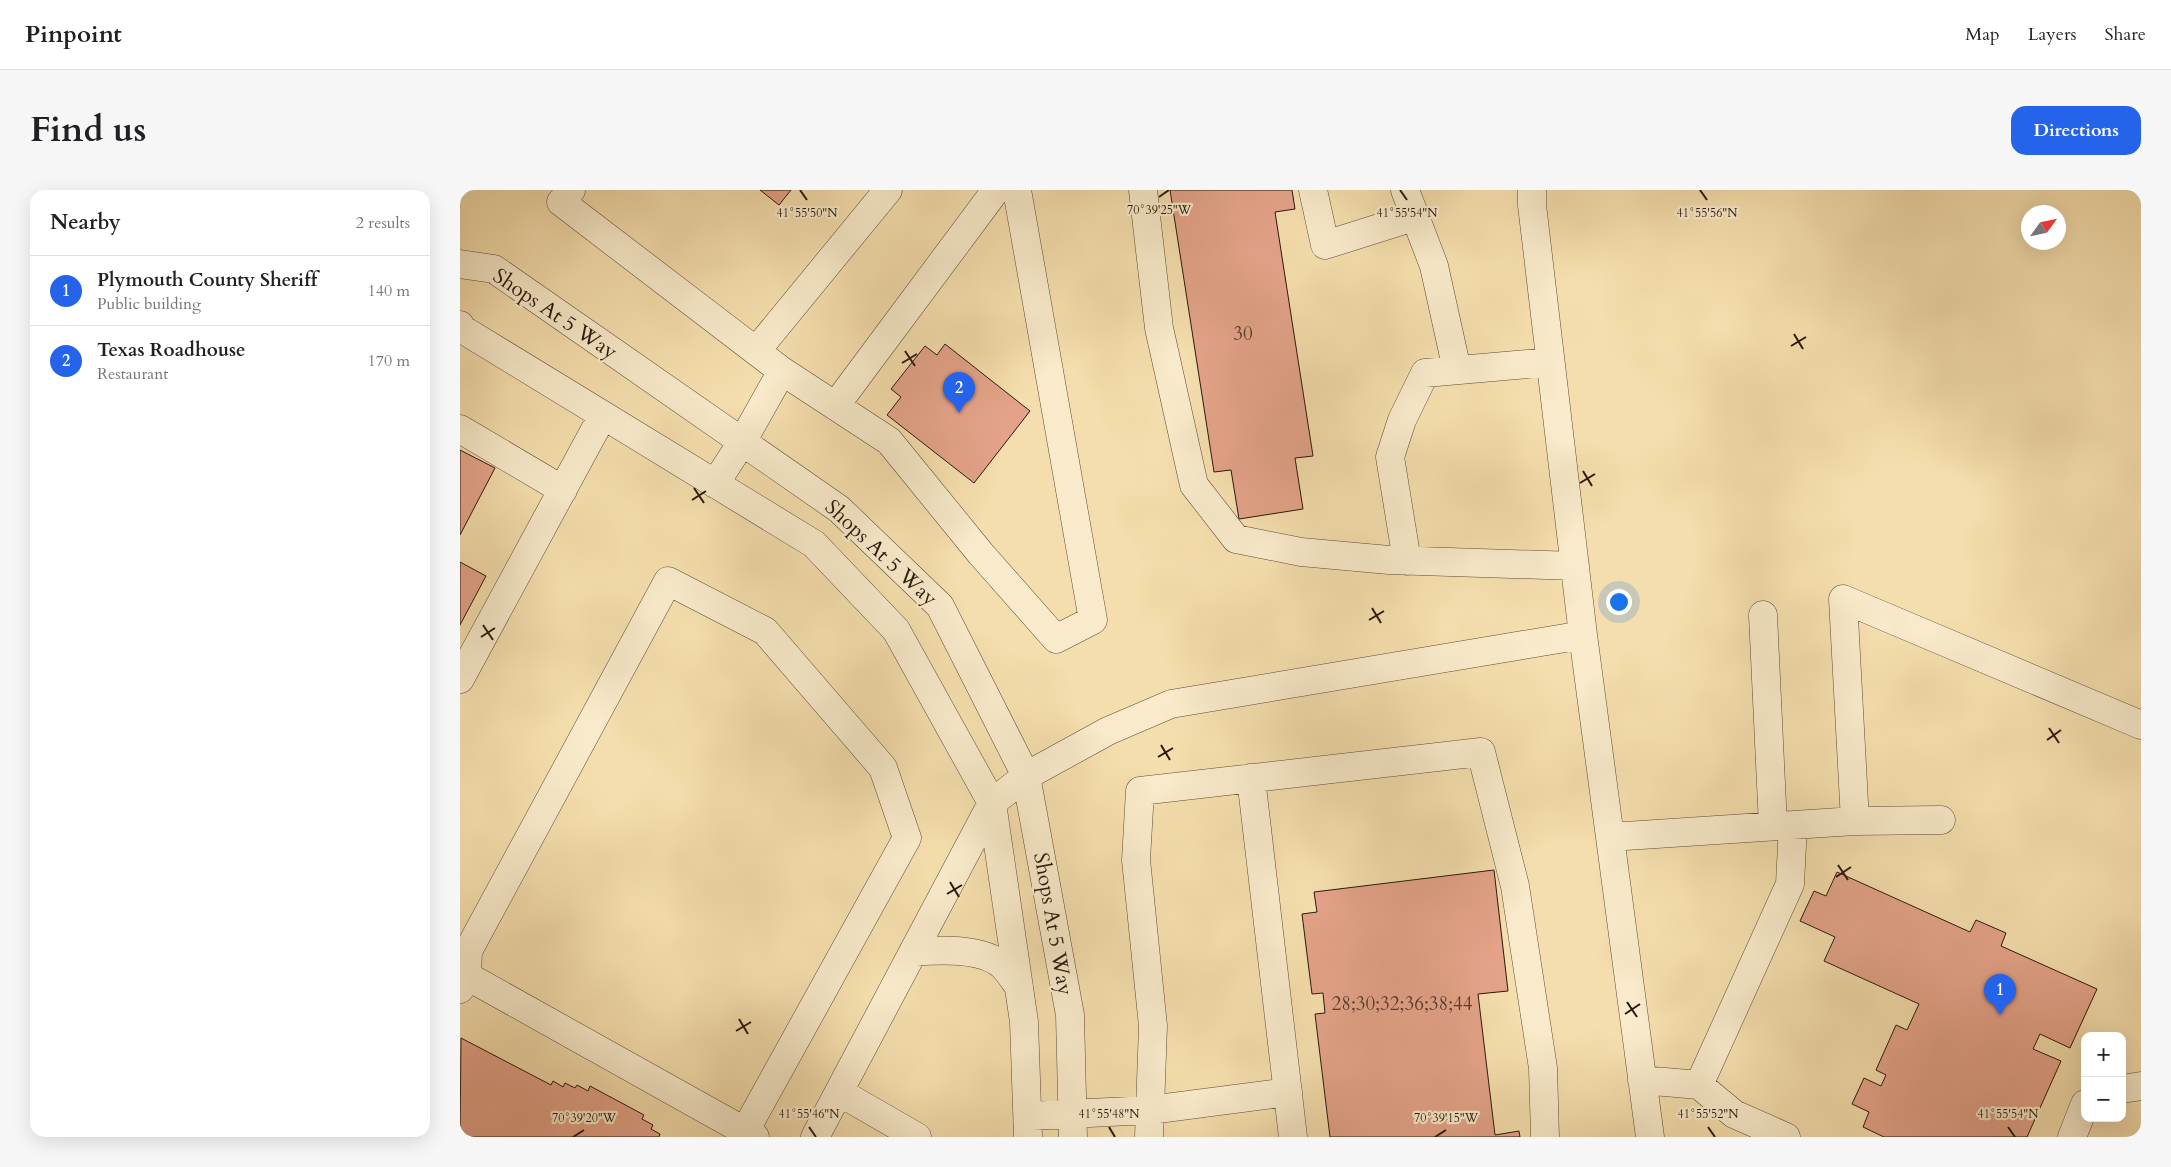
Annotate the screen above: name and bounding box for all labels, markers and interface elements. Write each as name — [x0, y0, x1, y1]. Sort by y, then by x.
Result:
text: Pinpoint — [25, 18, 122, 51]
text: Map — [1965, 22, 2000, 47]
text: Layers — [2028, 22, 2077, 47]
text: Share — [2105, 22, 2146, 47]
text: Find us — [30, 106, 146, 154]
button: Directions — [2011, 106, 2141, 155]
text: 70°39'25"W — [1127, 202, 1192, 218]
text: 41°55'50"N — [777, 205, 838, 221]
text: 41°55'54"N — [1377, 205, 1438, 221]
text: 41°55'56"N — [1677, 205, 1738, 221]
north arrow — [2021, 205, 2066, 250]
text: Nearby — [50, 208, 121, 237]
text: 2 results — [356, 212, 410, 234]
street label: Shops At 5 Way — [487, 262, 623, 366]
text: Plymouth County Sheriff — [97, 267, 317, 293]
text: 1 — [62, 280, 70, 302]
text: 140 m — [368, 280, 410, 302]
text: Public building — [97, 293, 201, 315]
house number: 30 — [1233, 321, 1253, 347]
text: Texas Roadhouse — [97, 337, 245, 363]
text: 2 — [62, 350, 70, 372]
text: 170 m — [368, 350, 410, 372]
text: Restaurant — [97, 363, 168, 385]
pin: 2 — [943, 372, 975, 413]
street label: Shops At 5 Way — [818, 493, 944, 613]
your location — [1606, 589, 1632, 615]
street label: Shops At 5 Way — [1026, 850, 1080, 998]
pin: 1 — [1984, 974, 2016, 1015]
house number: 28;30;32;36;38;44 — [1332, 991, 1473, 1017]
map controls — [2081, 1032, 2126, 1122]
button: + — [2081, 1032, 2126, 1077]
button: − — [2081, 1077, 2126, 1122]
text: 41°55'46"N — [779, 1106, 840, 1122]
text: 41°55'48"N — [1079, 1106, 1140, 1122]
text: 41°55'52"N — [1678, 1106, 1739, 1122]
text: 41°55'54"N — [1978, 1106, 2039, 1122]
text: 70°39'20"W — [552, 1110, 617, 1126]
text: 70°39'15"W — [1414, 1110, 1479, 1126]

